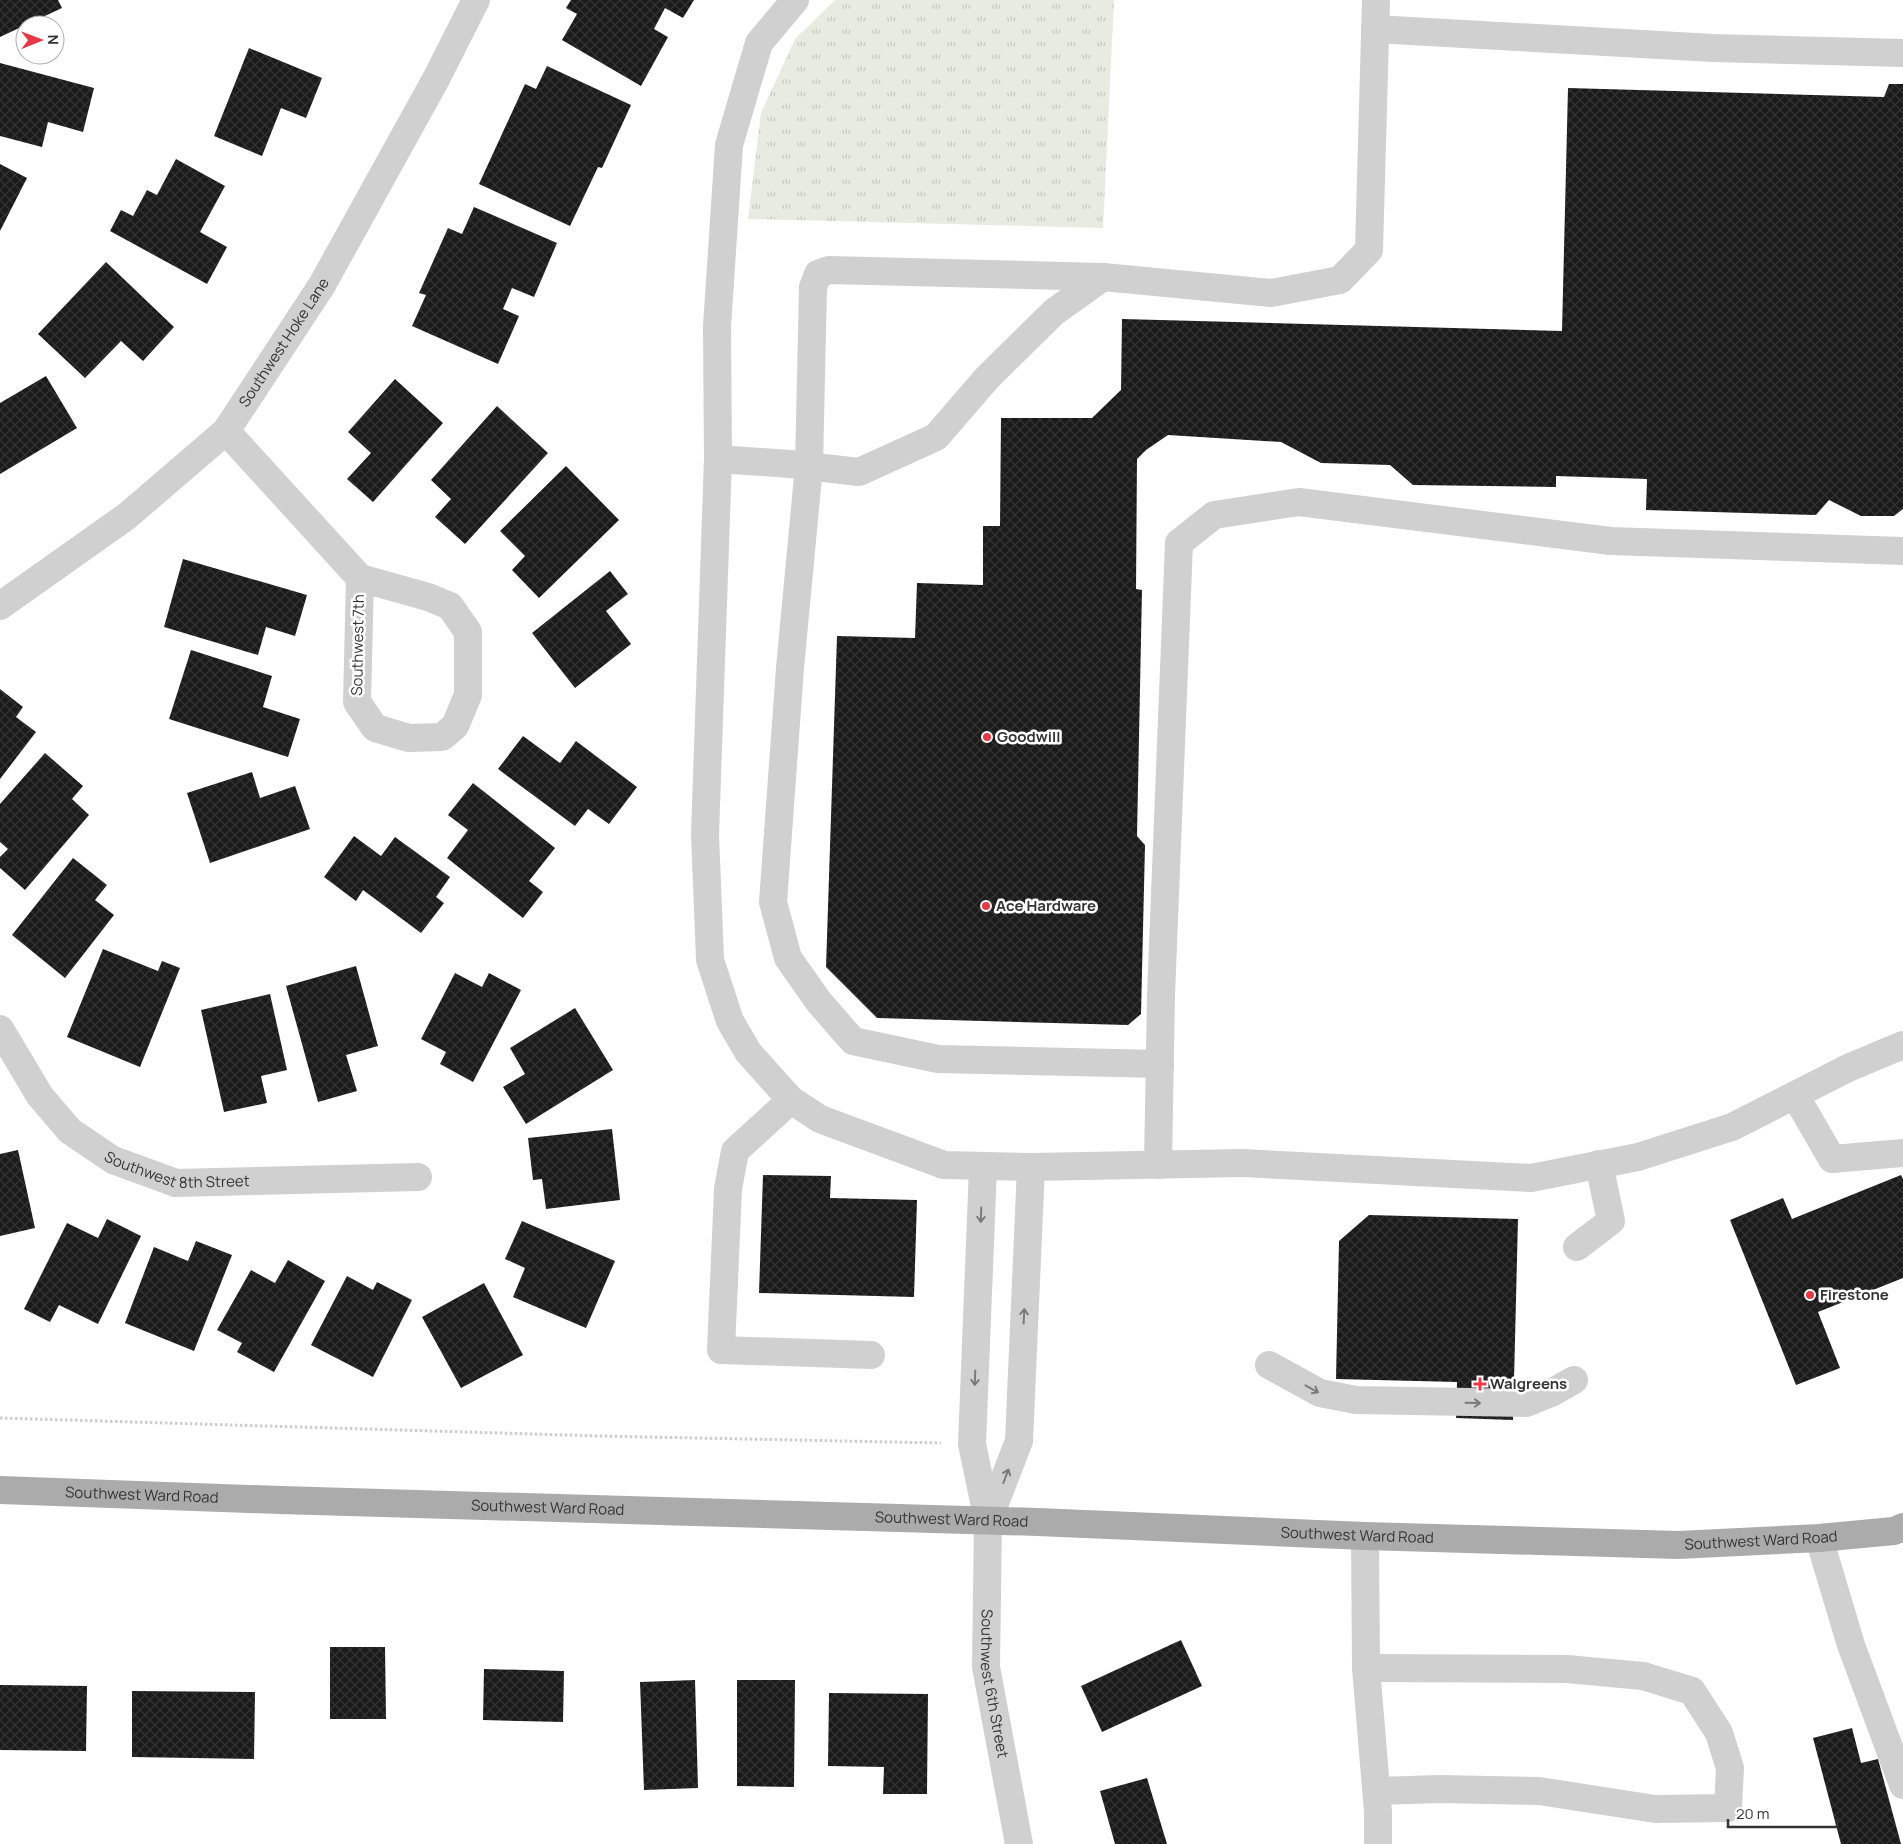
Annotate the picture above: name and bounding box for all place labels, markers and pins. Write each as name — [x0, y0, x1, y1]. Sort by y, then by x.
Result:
place label: Goodwill — [997, 726, 1060, 747]
marker: Goodwill — [981, 731, 993, 743]
place label: Ace Hardware — [996, 895, 1096, 916]
marker: Ace Hardware — [980, 900, 992, 912]
place label: Firestone — [1820, 1284, 1889, 1305]
marker: Firestone — [1804, 1289, 1816, 1301]
place label: Walgreens — [1490, 1373, 1567, 1394]
marker: Walgreens — [1474, 1378, 1486, 1390]

